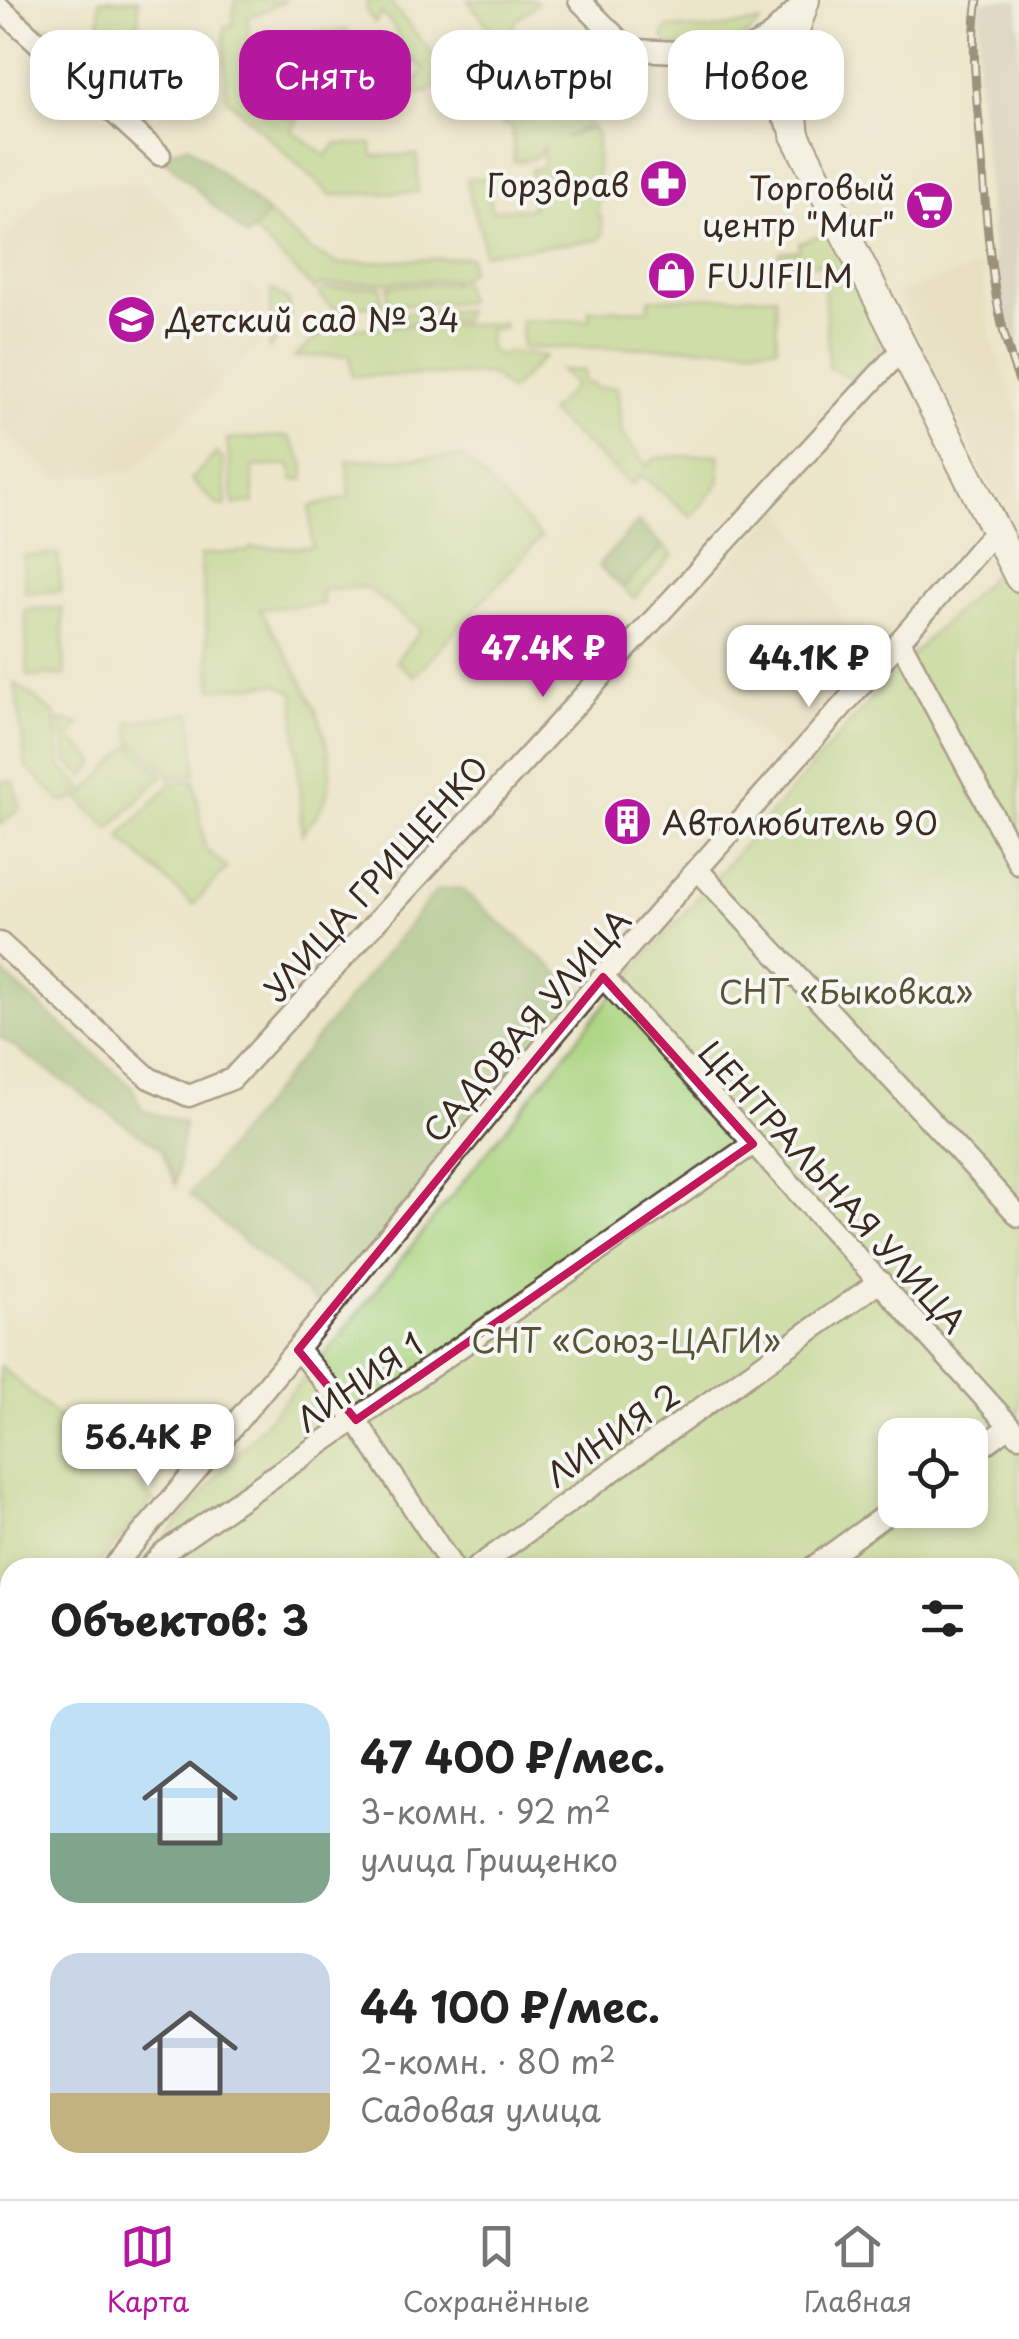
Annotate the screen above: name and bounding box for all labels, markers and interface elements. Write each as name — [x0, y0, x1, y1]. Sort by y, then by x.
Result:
chip: Купить — [30, 30, 219, 120]
chip: Снять — [239, 30, 411, 120]
chip: Фильтры — [431, 30, 648, 120]
chip: Новое — [668, 30, 844, 120]
pharmacy icon: Горздрав — [638, 158, 690, 210]
place label: Горздрав — [487, 160, 629, 208]
place label: Торговый центр "Миг" — [702, 163, 895, 248]
supermarket icon: Торговый центр "Миг" — [904, 179, 956, 231]
shop icon: FUJIFILM — [645, 249, 697, 301]
place label: FUJIFILM — [706, 251, 853, 299]
school or university icon: Детский сад № 34 — [105, 293, 157, 345]
place label: Детский сад № 34 — [165, 295, 460, 343]
pin: 47.4K ₽ — [451, 615, 635, 700]
text: 47.4K ₽ — [481, 623, 605, 671]
pin: 44.1K ₽ — [717, 625, 901, 710]
text: 44.1K ₽ — [749, 633, 869, 681]
street label: УЛИЦА ГРИЩЕНКО — [251, 745, 499, 1011]
building icon: Автолюбитель 90 — [601, 796, 653, 848]
place label: Автолюбитель 90 — [662, 798, 938, 846]
street label: САДОВАЯ УЛИЦА — [411, 897, 641, 1153]
park label: СНТ «Быковка» — [719, 967, 973, 1015]
street label: ЦЕНТРАЛЬНАЯ УЛИЦА — [688, 1029, 978, 1343]
park label: СНТ «Союз-ЦАГИ» — [471, 1316, 781, 1364]
street label: ЛИНИЯ 1 — [286, 1320, 432, 1442]
street label: ЛИНИЯ 2 — [535, 1370, 689, 1498]
pin: 56.4K ₽ — [56, 1404, 240, 1489]
text: 56.4K ₽ — [84, 1412, 212, 1460]
map controls — [878, 1418, 988, 1528]
button: locate — [878, 1418, 988, 1528]
text: Объектов: 3 — [50, 1587, 309, 1650]
icon: filters — [915, 1591, 970, 1646]
text: 47 400 ₽/мес. — [360, 1724, 665, 1787]
icon: home — [130, 1743, 250, 1863]
text: 3-комн. · 92 m² — [360, 1787, 611, 1835]
text: улица Грищенко — [360, 1835, 618, 1883]
text: 44 100 ₽/мес. — [360, 1974, 660, 2037]
icon: home — [130, 1993, 250, 2113]
text: 2-комн. · 80 m² — [360, 2037, 616, 2085]
text: Садовая улица — [360, 2085, 601, 2133]
tab: Карта — [107, 2219, 189, 2322]
tab: Сохранённые — [403, 2219, 590, 2322]
tab: Главная — [804, 2219, 912, 2322]

